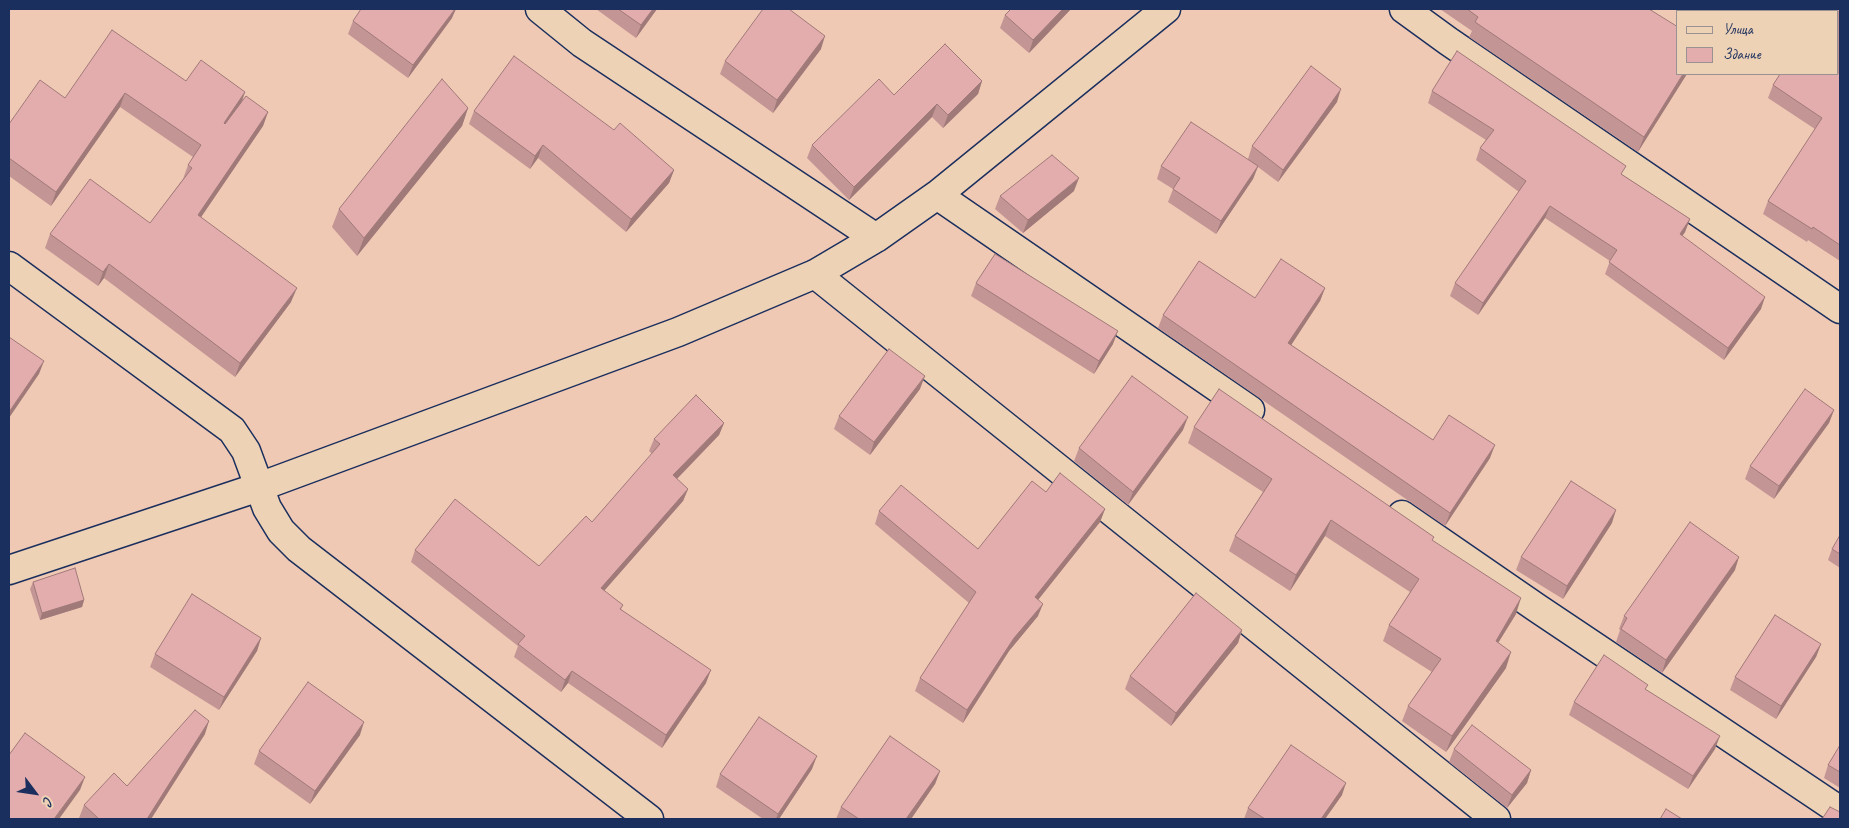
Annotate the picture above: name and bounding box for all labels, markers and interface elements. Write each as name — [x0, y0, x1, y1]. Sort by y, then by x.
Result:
legend — [1676, 10, 1839, 75]
text: Улица — [1723, 20, 1753, 39]
text: Здание — [1723, 45, 1761, 64]
north arrow — [10, 768, 60, 818]
text: С — [39, 794, 57, 808]

